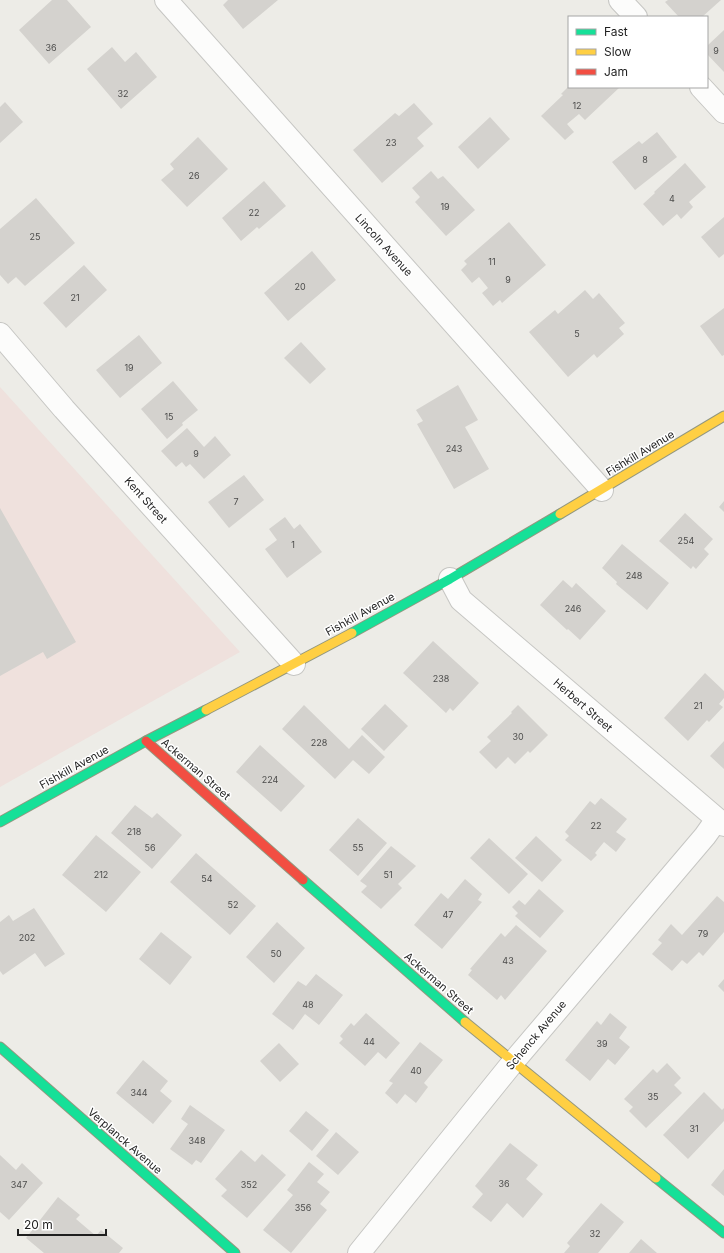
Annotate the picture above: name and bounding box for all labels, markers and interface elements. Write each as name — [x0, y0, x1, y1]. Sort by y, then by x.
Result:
legend — [568, 16, 708, 88]
text: Fast — [604, 24, 628, 39]
house number: 36 — [45, 42, 57, 53]
text: Slow — [604, 44, 632, 59]
house number: 9 — [713, 45, 719, 56]
text: Jam — [604, 64, 628, 79]
house number: 32 — [117, 88, 129, 99]
house number: 12 — [572, 100, 582, 111]
house number: 23 — [385, 137, 397, 148]
house number: 8 — [642, 154, 648, 165]
house number: 26 — [188, 170, 200, 181]
house number: 4 — [669, 193, 675, 204]
house number: 19 — [440, 201, 450, 212]
house number: 22 — [249, 207, 259, 218]
street label: Lincoln Avenue — [352, 211, 416, 279]
house number: 25 — [30, 231, 40, 242]
house number: 11 — [488, 256, 496, 267]
house number: 9 — [505, 274, 511, 285]
house number: 20 — [294, 281, 306, 292]
house number: 21 — [70, 292, 80, 303]
house number: 5 — [574, 328, 580, 339]
house number: 19 — [124, 362, 134, 373]
house number: 15 — [164, 411, 174, 422]
street label: Fishkill Avenue — [603, 427, 677, 479]
house number: 243 — [446, 443, 463, 454]
house number: 9 — [193, 448, 199, 459]
street label: Kent Street — [122, 474, 171, 526]
house number: 7 — [233, 496, 239, 507]
house number: 254 — [678, 535, 695, 546]
house number: 1 — [291, 539, 295, 550]
house number: 248 — [626, 570, 643, 581]
street label: Fishkill Avenue — [323, 589, 397, 639]
house number: 246 — [565, 603, 582, 614]
house number: 238 — [433, 673, 450, 684]
street label: Herbert Street — [550, 675, 616, 735]
house number: 21 — [693, 700, 703, 711]
house number: 30 — [512, 731, 524, 742]
street label: Ackerman Street — [159, 735, 234, 803]
house number: 228 — [311, 737, 328, 748]
street label: Fishkill Avenue — [37, 742, 111, 792]
house number: 224 — [262, 774, 279, 785]
house number: 22 — [591, 820, 601, 831]
house number: 218 — [127, 826, 142, 837]
house number: 56 — [144, 842, 156, 853]
house number: 55 — [353, 842, 363, 853]
house number: 212 — [94, 869, 108, 880]
house number: 51 — [383, 869, 393, 880]
house number: 54 — [201, 873, 213, 884]
house number: 52 — [228, 899, 238, 910]
house number: 47 — [443, 909, 453, 920]
house number: 79 — [698, 928, 709, 939]
house number: 202 — [19, 932, 35, 943]
house number: 50 — [270, 948, 282, 959]
street label: Ackerman Street — [402, 949, 477, 1017]
house number: 43 — [502, 955, 514, 966]
street label: Schenck Avenue — [503, 997, 569, 1073]
house number: 48 — [302, 999, 314, 1010]
house number: 44 — [363, 1036, 375, 1047]
house number: 39 — [596, 1038, 608, 1049]
house number: 40 — [410, 1065, 422, 1076]
house number: 344 — [130, 1087, 148, 1098]
house number: 35 — [647, 1091, 659, 1102]
street label: Verplanck Avenue — [85, 1105, 165, 1177]
house number: 31 — [689, 1123, 699, 1134]
house number: 348 — [189, 1135, 206, 1146]
house number: 36 — [498, 1178, 510, 1189]
house number: 347 — [11, 1179, 27, 1190]
house number: 352 — [241, 1179, 257, 1190]
house number: 356 — [295, 1202, 312, 1213]
scale bar — [18, 1211, 106, 1237]
text: 20 m — [24, 1217, 53, 1232]
house number: 32 — [589, 1228, 601, 1239]

